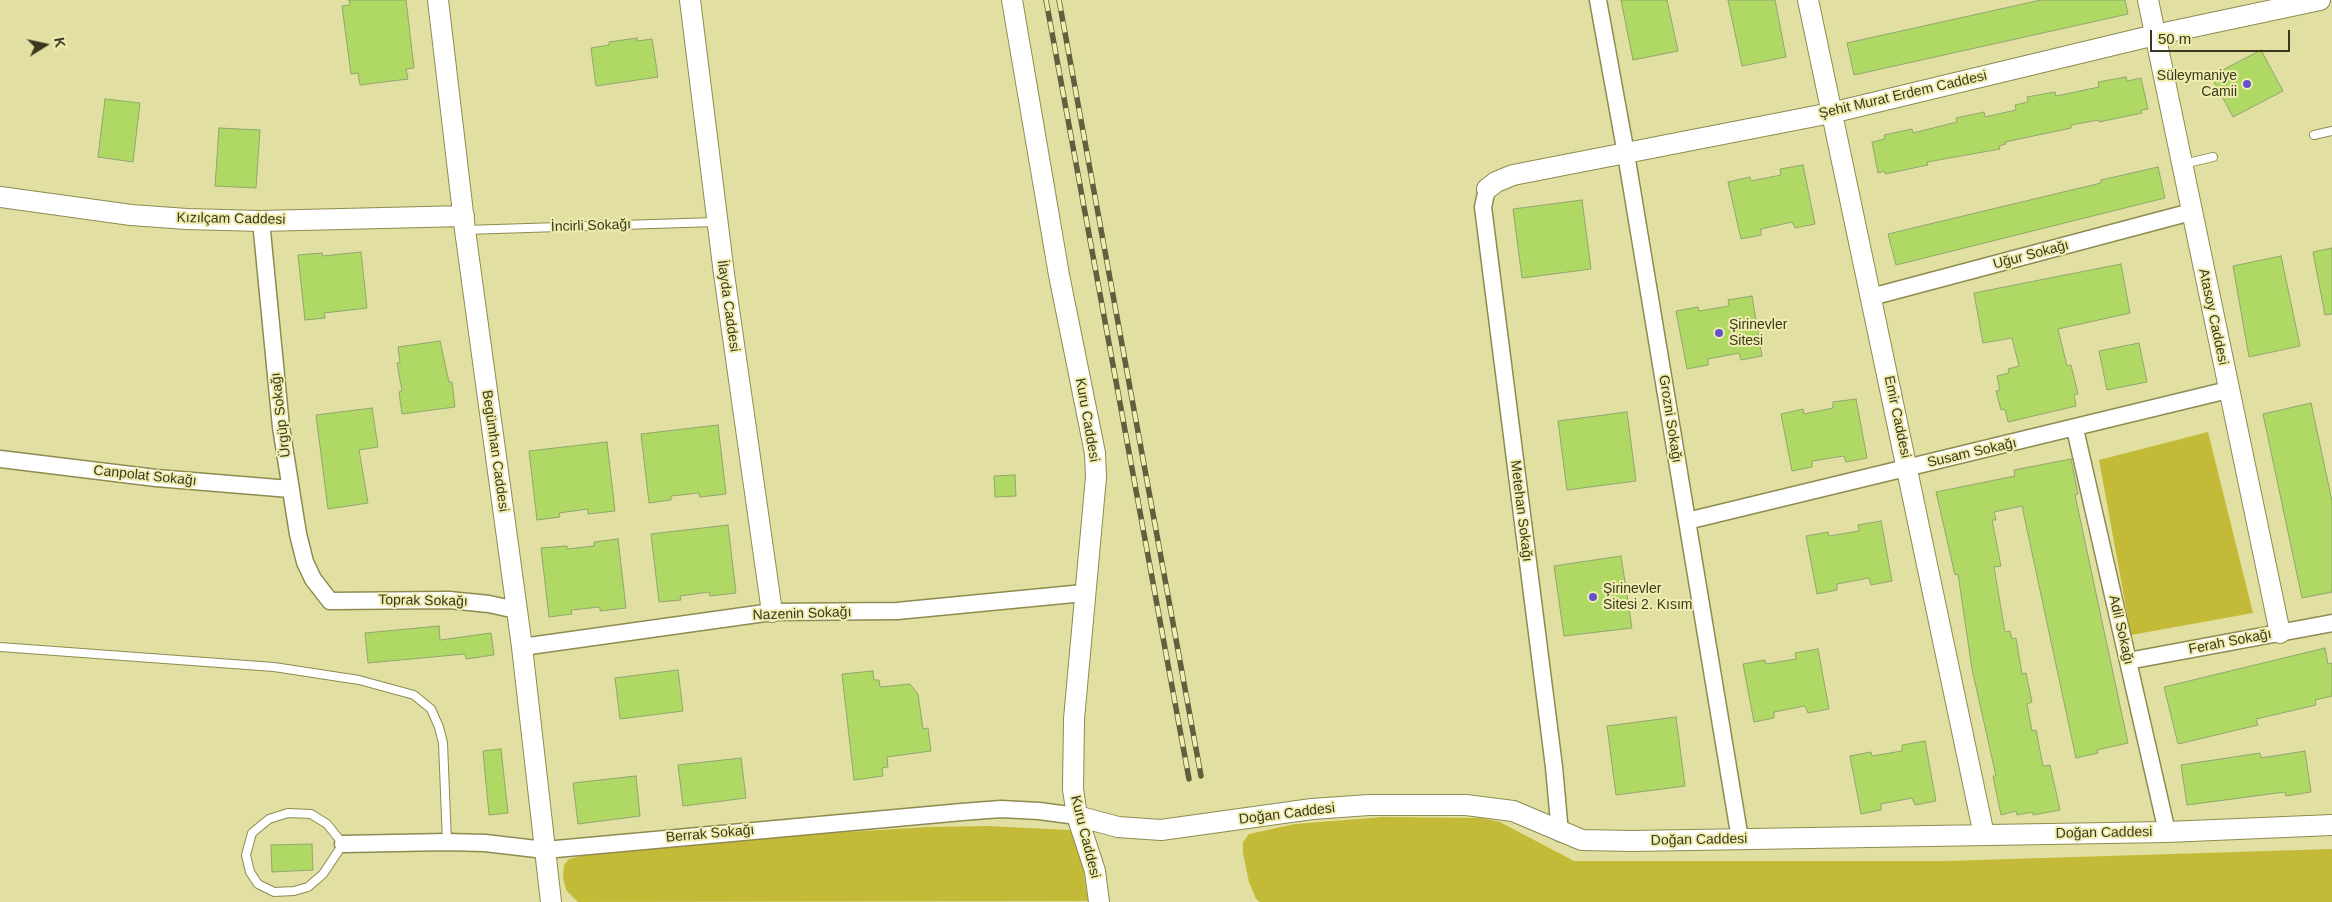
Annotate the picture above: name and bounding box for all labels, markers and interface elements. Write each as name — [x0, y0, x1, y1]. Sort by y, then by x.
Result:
north arrow — [20, 20, 70, 70]
scale bar — [2152, 20, 2292, 52]
text: 50 m — [2158, 30, 2191, 47]
text: K — [51, 36, 69, 49]
street label: Şehit Murat Erdem Caddesi — [1817, 67, 1989, 123]
place label: Süleymaniye Camii — [2157, 68, 2237, 100]
marker: Süleymaniye Camii — [2241, 78, 2253, 90]
street label: Kızılçam Caddesi — [176, 210, 286, 228]
street label: İncirli Sokağı — [551, 216, 631, 236]
street label: Uğur Sokağı — [1991, 237, 2071, 273]
street label: İlayda Caddesi — [713, 259, 743, 353]
street label: Atasoy Caddesi — [2195, 267, 2231, 367]
place label: Şirinevler Sitesi — [1729, 317, 1787, 350]
marker: Şirinevler Sitesi — [1713, 327, 1725, 339]
street label: Ürgüp Sokağı — [267, 371, 295, 459]
street label: Grozni Sokağı — [1655, 374, 1685, 464]
street label: Emir Caddesi — [1880, 374, 1914, 460]
street label: Kuru Caddesi — [1071, 377, 1103, 463]
street label: Begümhan Caddesi — [478, 389, 512, 513]
street label: Susam Sokağı — [1926, 435, 2018, 471]
street label: Metehan Sokağı — [1506, 459, 1536, 563]
street label: Canpolat Sokağı — [93, 462, 197, 490]
place label: Şirinevler Sitesi 2. Kısım — [1603, 581, 1692, 614]
marker: Şirinevler Sitesi 2. Kısım — [1587, 591, 1599, 603]
street label: Toprak Sokağı — [378, 592, 468, 610]
street label: Adil Sokağı — [2105, 594, 2137, 666]
street label: Nazenin Sokağı — [752, 604, 852, 624]
street label: Ferah Sokağı — [2187, 626, 2273, 658]
street label: Kuru Caddesi — [1067, 794, 1103, 880]
street label: Doğan Caddesi — [1238, 800, 1336, 828]
street label: Berrak Sokağı — [665, 822, 755, 846]
street label: Doğan Caddesi — [2056, 824, 2152, 842]
street label: Doğan Caddesi — [1651, 831, 1747, 849]

